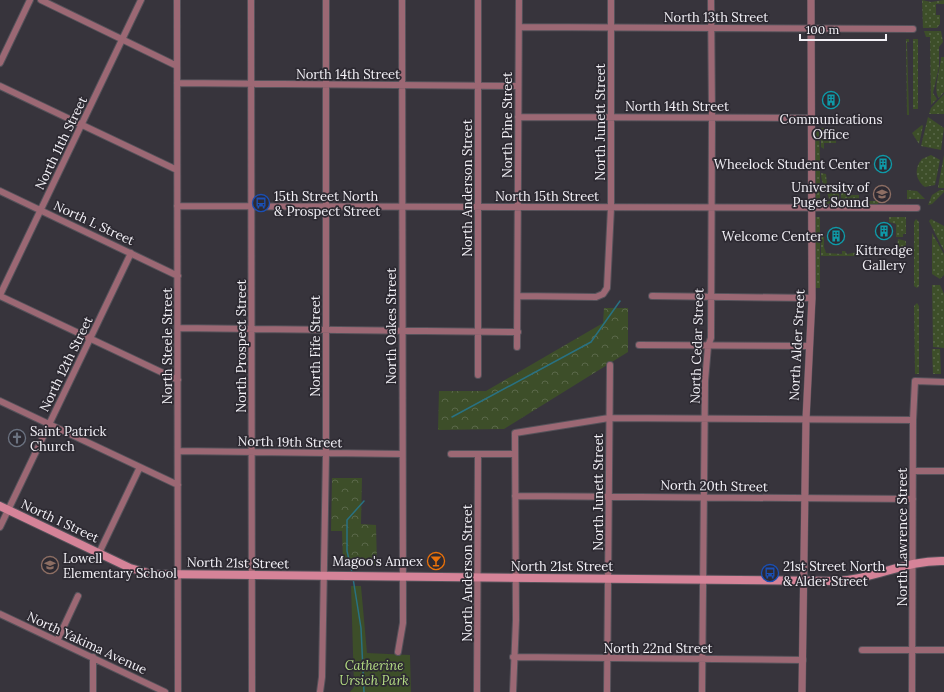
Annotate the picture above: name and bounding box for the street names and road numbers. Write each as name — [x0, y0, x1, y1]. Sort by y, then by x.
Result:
street label: North 13th Street — [664, 9, 768, 26]
street label: North Junett Street — [592, 63, 609, 181]
street label: North 14th Street — [296, 66, 400, 83]
street label: North Pine Street — [499, 72, 516, 178]
street label: North 11th Street — [31, 93, 91, 193]
street label: North 14th Street — [625, 98, 729, 115]
street label: North Anderson Street — [459, 119, 476, 257]
street label: North 15th Street — [495, 188, 599, 205]
street label: North L Street — [51, 197, 137, 249]
street label: North Oakes Street — [383, 268, 400, 384]
street label: North Prospect Street — [233, 279, 250, 413]
street label: North Steele Street — [159, 288, 176, 404]
street label: North Cedar Street — [686, 288, 708, 404]
street label: North Alder Street — [786, 289, 808, 401]
street label: North Fife Street — [307, 295, 324, 397]
street label: North 12th Street — [36, 313, 96, 415]
street label: North 19th Street — [238, 433, 342, 451]
street label: North Junett Street — [590, 433, 607, 551]
street label: North Lawrence Street — [894, 468, 911, 606]
street label: North 20th Street — [660, 477, 768, 495]
street label: North I Street — [18, 496, 102, 546]
street label: North Anderson Street — [459, 504, 476, 642]
street label: North 21st Street — [187, 554, 289, 572]
street label: North 21st Street — [511, 558, 613, 575]
street label: North Yakima Avenue — [24, 608, 150, 678]
street label: North 22nd Street — [603, 640, 713, 657]

